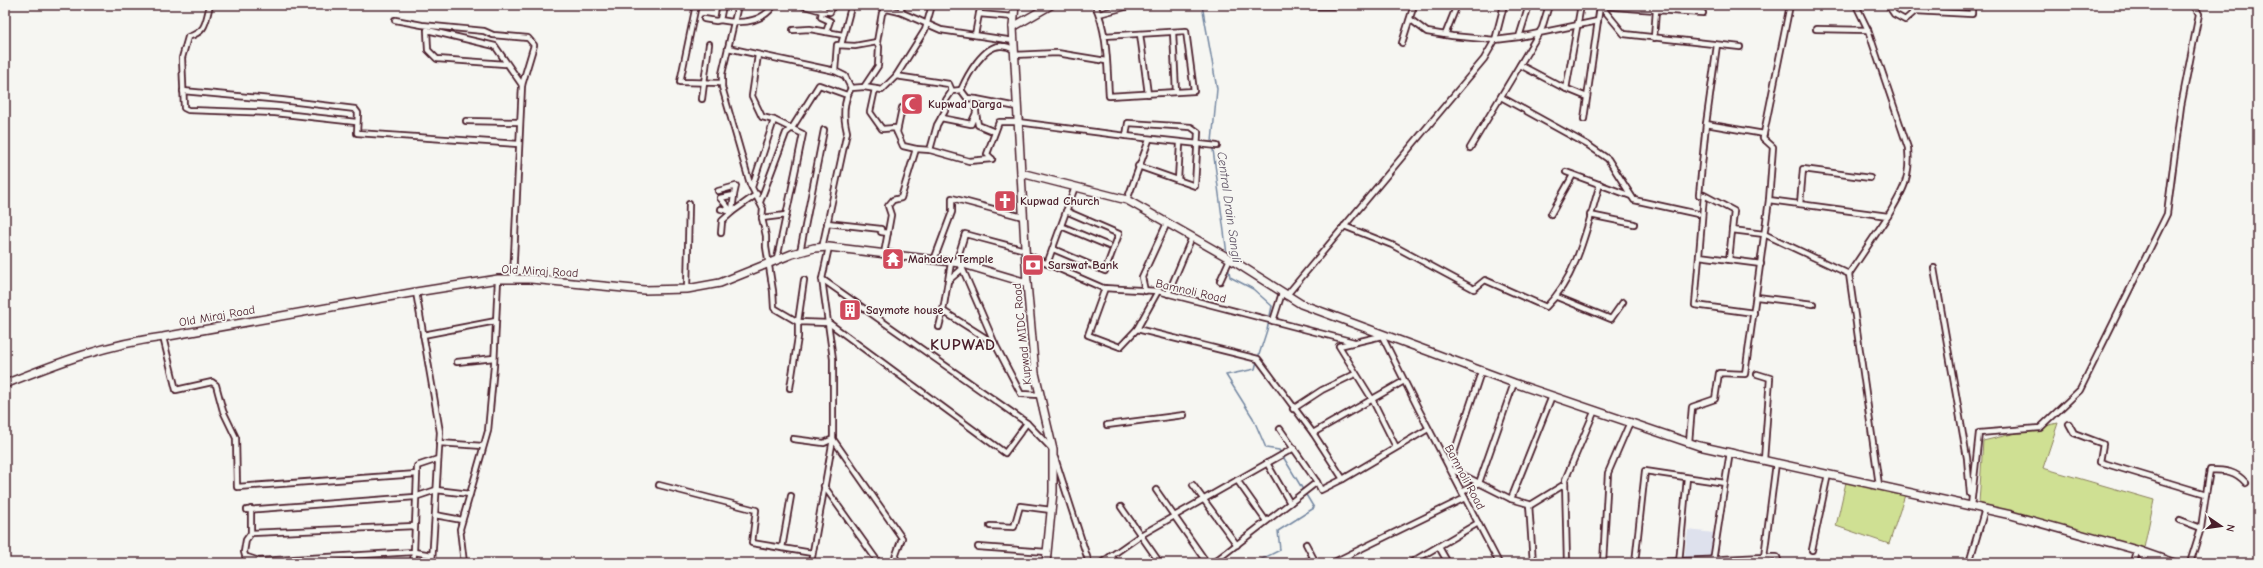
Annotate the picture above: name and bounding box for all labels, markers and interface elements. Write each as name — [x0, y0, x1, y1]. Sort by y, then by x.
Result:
mosque icon: Kupwad Darga — [899, 91, 925, 117]
place label: Kupwad Darga — [928, 97, 1002, 111]
water label: Central Drain Sangli — [1214, 151, 1245, 265]
church icon: Kupwad Church — [992, 188, 1018, 214]
place label: Kupwad Church — [1020, 194, 1100, 208]
temple icon: Mahadev Temple — [880, 246, 906, 272]
place label: Mahadev Temple — [908, 252, 994, 266]
bank icon: Sarswat Bank — [1020, 252, 1046, 278]
place label: Sarswat Bank — [1048, 258, 1118, 272]
street label: Old Miraj Road — [501, 262, 579, 280]
street label: Bamnoli Road — [1154, 276, 1228, 306]
street label: Kupwad MIDC Road — [1010, 282, 1034, 386]
building icon: Saymote house — [837, 297, 863, 323]
street label: Old Miraj Road — [178, 302, 256, 330]
place label: Saymote house — [866, 303, 944, 317]
district label: KUPWAD — [930, 336, 996, 354]
street label: Bamnoli Road — [1442, 442, 1488, 512]
north arrow — [2201, 506, 2241, 546]
text: N — [2223, 523, 2237, 533]

